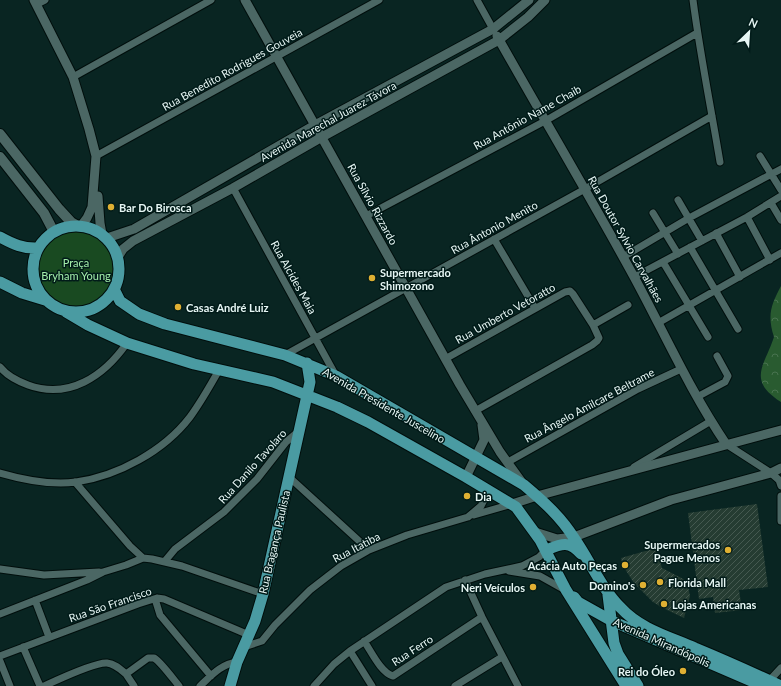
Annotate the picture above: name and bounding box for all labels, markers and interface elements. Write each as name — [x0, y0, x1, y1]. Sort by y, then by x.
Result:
north arrow — [729, 12, 769, 52]
text: N — [747, 15, 760, 30]
street label: Rua Benedito Rodrigues Gouveia — [160, 25, 304, 113]
street label: Avenida Marechal Juarez Távora — [258, 78, 398, 164]
street label: Rua Antônio Name Chaib — [471, 82, 583, 152]
street label: Rua Sílvio Rizzardo — [345, 161, 401, 247]
street label: Rua Doutor Sylvio Carvalhães — [586, 174, 666, 305]
street label: Rua Ântonio Menito — [448, 198, 540, 256]
place label: Bar Do Birosca — [119, 201, 192, 214]
marker: Bar Do Birosca — [106, 202, 116, 212]
street label: Rua Alcides Maia — [268, 238, 320, 316]
park label: Praça Bryham Young — [41, 256, 111, 282]
place label: Supermercado Shimozono — [380, 266, 451, 292]
marker: Supermercado Shimozono — [367, 273, 377, 283]
street label: Rua Umberto Vetoratto — [453, 280, 557, 346]
place label: Casas André Luiz — [186, 301, 269, 314]
marker: Casas André Luiz — [173, 302, 183, 312]
street label: Avenida Presidente Juscelino — [320, 365, 448, 445]
street label: Rua Ângelo Amilcare Beltrame — [522, 365, 656, 445]
street label: Rua Danilo Tavolaro — [215, 426, 289, 506]
street label: Rua Bragança Paulista — [256, 489, 292, 595]
place label: Dia — [475, 490, 492, 503]
marker: Dia — [462, 491, 472, 501]
street label: Rua Itatiba — [330, 529, 382, 565]
place label: Supermercados Pague Menos — [644, 538, 720, 564]
marker: Supermercados Pague Menos — [723, 545, 733, 555]
place label: Acácia Auto Peças — [527, 559, 617, 572]
marker: Acácia Auto Peças — [620, 560, 630, 570]
place label: Florida Mall — [668, 576, 726, 589]
marker: Florida Mall — [655, 577, 665, 587]
place label: Domino's — [589, 579, 635, 592]
marker: Domino's — [638, 580, 648, 590]
place label: Neri Veículos — [461, 581, 525, 594]
marker: Neri Veículos — [528, 582, 538, 592]
street label: Rua São Francisco — [67, 584, 153, 624]
place label: Lojas Americanas — [672, 598, 757, 611]
marker: Lojas Americanas — [659, 599, 669, 609]
street label: Avenida Mirandópolis — [612, 615, 713, 669]
street label: Rua Ferro — [389, 632, 435, 668]
place label: Rei do Óleo — [618, 665, 675, 678]
marker: Rei do Óleo — [678, 666, 688, 676]

